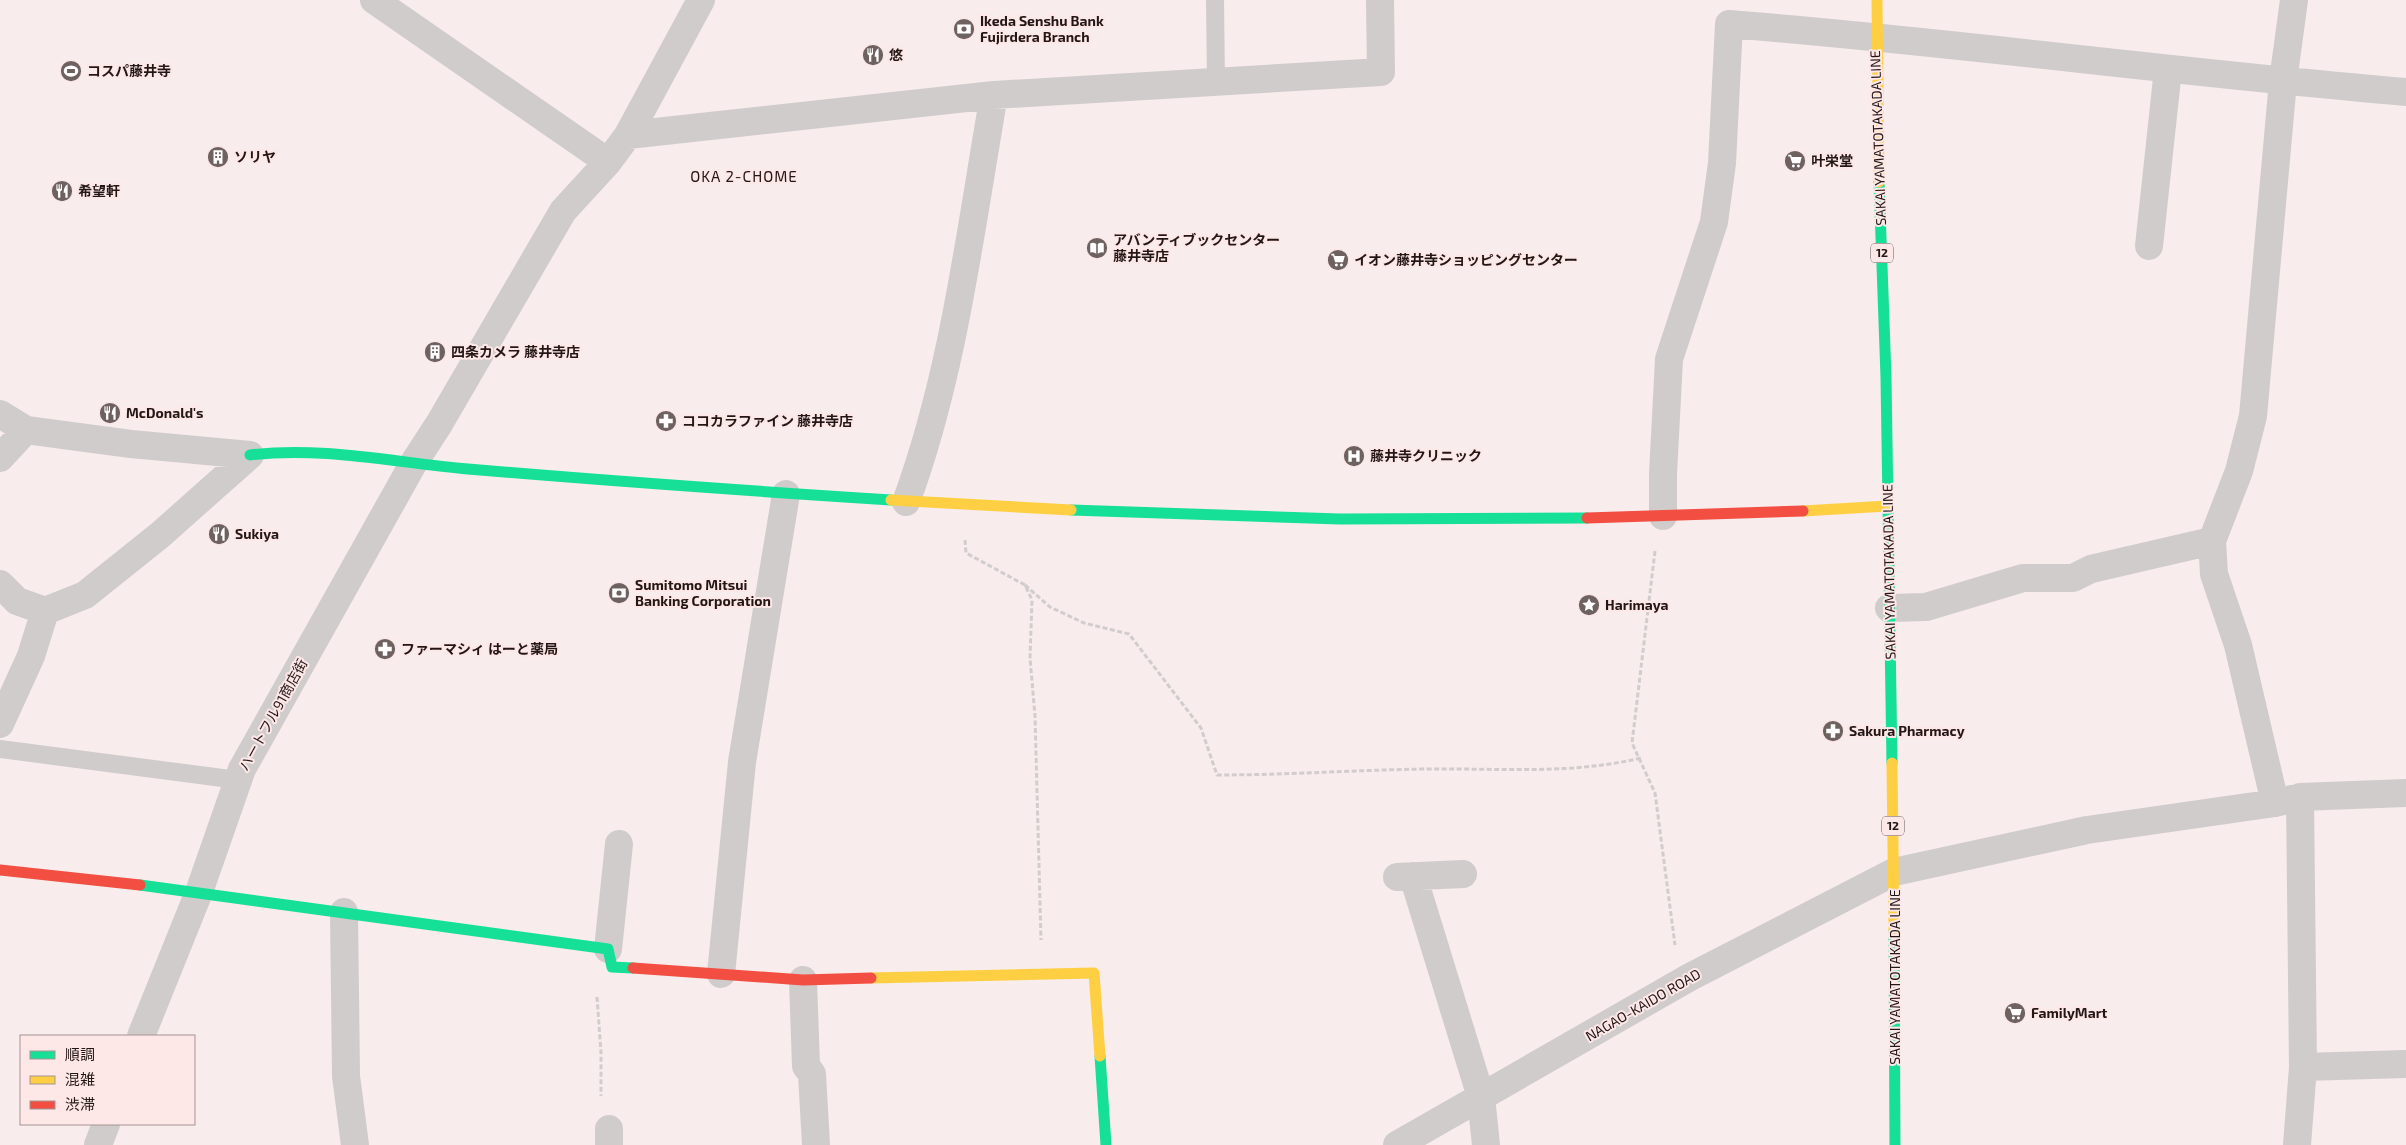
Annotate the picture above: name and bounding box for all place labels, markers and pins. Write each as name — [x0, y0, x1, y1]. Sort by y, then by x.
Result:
place label: Ikeda Senshu Bank Fujirdera Branch — [980, 12, 1104, 45]
bank icon: Ikeda Senshu Bank Fujirdera Branch — [952, 17, 976, 41]
restaurant icon: 悠 — [861, 43, 885, 67]
place label: 悠 — [889, 46, 903, 63]
sports icon: コスパ藤井寺 — [59, 59, 83, 83]
place label: コスパ藤井寺 — [87, 62, 171, 79]
building icon: ソリヤ — [206, 145, 230, 169]
place label: ソリヤ — [234, 148, 276, 165]
supermarket icon: 叶栄堂 — [1783, 149, 1807, 173]
place label: 叶栄堂 — [1811, 152, 1853, 169]
restaurant icon: 希望軒 — [50, 179, 74, 203]
place label: 希望軒 — [78, 182, 120, 199]
place label: アバンティブックセンター 藤井寺店 — [1113, 231, 1280, 264]
library icon: アバンティブックセンター 藤井寺店 — [1085, 236, 1109, 260]
supermarket icon: イオン藤井寺ショッピングセンター — [1326, 248, 1350, 272]
place label: イオン藤井寺ショッピングセンター — [1354, 251, 1578, 268]
building icon: 四条カメラ 藤井寺店 — [423, 340, 447, 364]
place label: 四条カメラ 藤井寺店 — [451, 343, 580, 360]
restaurant icon: McDonald's — [98, 401, 122, 425]
place label: McDonald's — [126, 404, 204, 421]
pharmacy icon: ココカラファイン 藤井寺店 — [654, 409, 678, 433]
place label: ココカラファイン 藤井寺店 — [682, 412, 853, 429]
hospital icon: 藤井寺クリニック — [1342, 444, 1366, 468]
place label: 藤井寺クリニック — [1370, 447, 1482, 464]
restaurant icon: Sukiya — [207, 522, 231, 546]
place label: Sukiya — [235, 525, 279, 542]
place label: Sumitomo Mitsui Banking Corporation — [635, 576, 771, 609]
bank icon: Sumitomo Mitsui Banking Corporation — [607, 581, 631, 605]
place icon: Harimaya — [1577, 593, 1601, 617]
place label: Harimaya — [1605, 596, 1669, 613]
pharmacy icon: ファーマシィ はーと薬局 — [373, 637, 397, 661]
place label: ファーマシィ はーと薬局 — [401, 640, 558, 657]
pharmacy icon: Sakura Pharmacy — [1821, 719, 1845, 743]
place label: Sakura Pharmacy — [1849, 722, 1965, 739]
supermarket icon: FamilyMart — [2003, 1001, 2027, 1025]
place label: FamilyMart — [2031, 1004, 2108, 1021]

